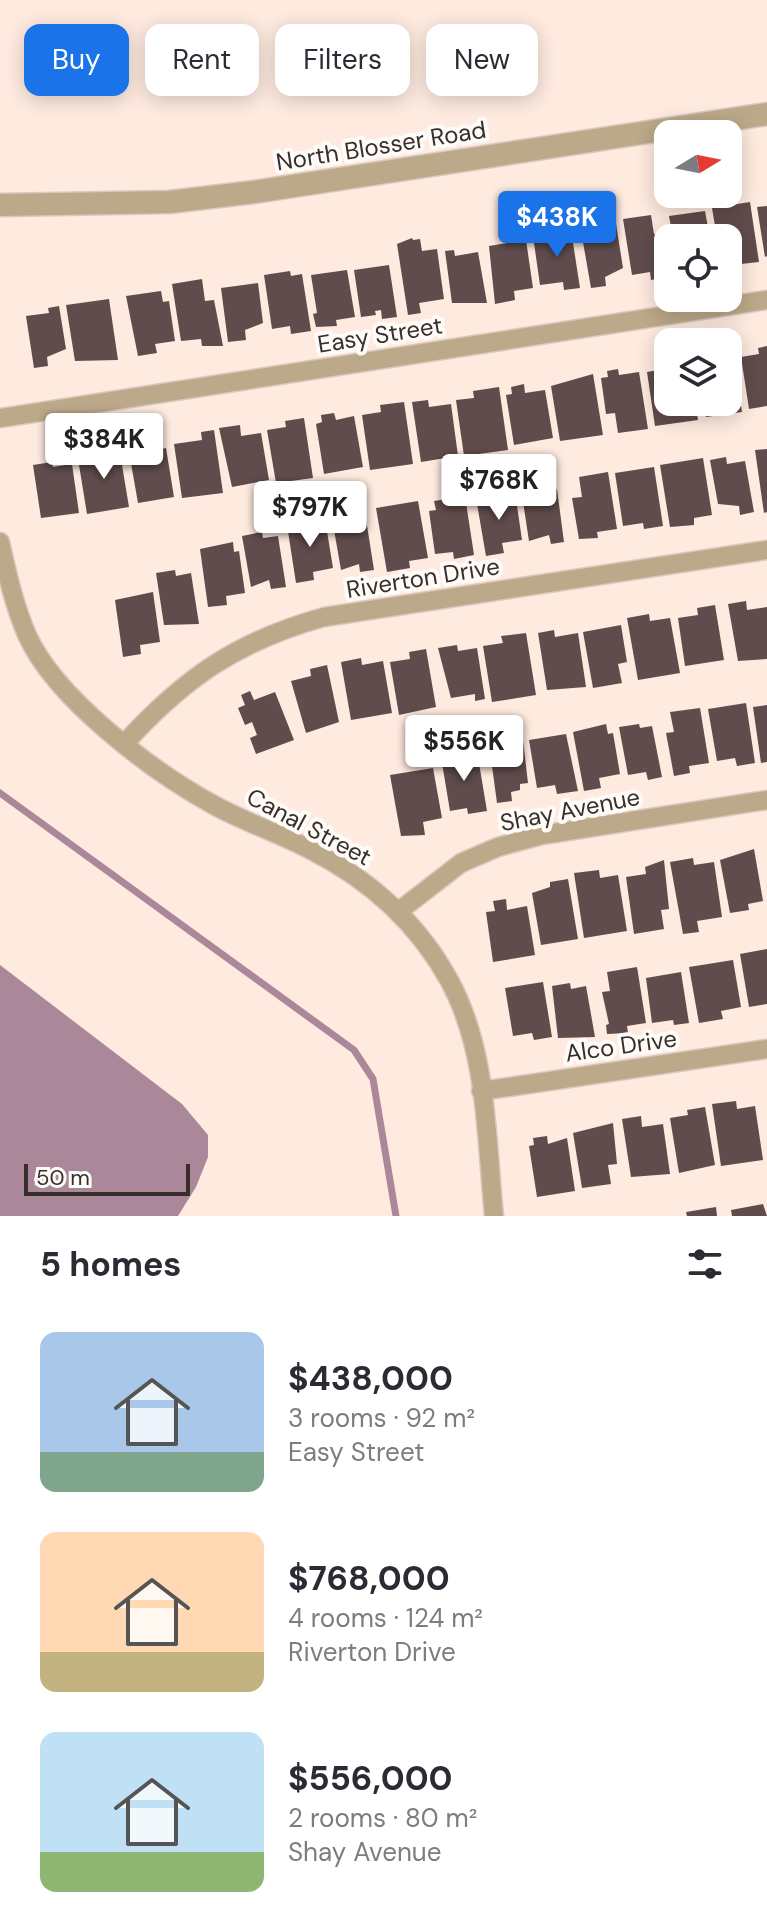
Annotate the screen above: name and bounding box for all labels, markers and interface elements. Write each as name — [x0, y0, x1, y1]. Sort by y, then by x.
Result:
chip: Buy — [24, 24, 129, 96]
chip: Rent — [145, 24, 259, 96]
chip: Filters — [275, 24, 410, 96]
chip: New — [426, 24, 538, 96]
street label: North Blosser Road — [274, 114, 488, 177]
north arrow — [654, 120, 742, 208]
map controls — [654, 120, 742, 416]
pin: $438K — [501, 191, 613, 259]
text: $438K — [516, 200, 598, 234]
button: locate — [654, 224, 742, 312]
street label: Easy Street — [315, 309, 445, 360]
button: layers — [654, 328, 742, 416]
pin: $384K — [48, 413, 160, 481]
text: $384K — [63, 422, 145, 456]
pin: $768K — [443, 454, 555, 522]
text: $768K — [459, 463, 539, 497]
pin: $797K — [254, 481, 366, 549]
text: $797K — [272, 490, 348, 524]
street label: Riverton Drive — [344, 550, 502, 605]
pin: $556K — [408, 715, 520, 783]
text: $556K — [423, 724, 505, 758]
street label: Canal Street — [242, 781, 377, 872]
street label: Shay Avenue — [497, 781, 642, 838]
street label: Alco Drive — [563, 1022, 679, 1069]
scale bar — [24, 1160, 190, 1196]
text: 50 m — [36, 1163, 90, 1192]
text: 5 homes — [40, 1242, 181, 1287]
icon: filters — [683, 1242, 727, 1286]
text: $438,000 — [288, 1356, 453, 1401]
icon: home — [104, 1364, 200, 1460]
text: 3 rooms · 92 m² — [288, 1401, 475, 1435]
text: Easy Street — [288, 1435, 424, 1469]
text: $768,000 — [288, 1556, 450, 1601]
icon: home — [104, 1564, 200, 1660]
text: 4 rooms · 124 m² — [288, 1601, 483, 1635]
text: Riverton Drive — [288, 1635, 456, 1669]
text: $556,000 — [288, 1756, 453, 1801]
icon: home — [104, 1764, 200, 1860]
text: 2 rooms · 80 m² — [288, 1801, 477, 1835]
text: Shay Avenue — [288, 1835, 442, 1869]

